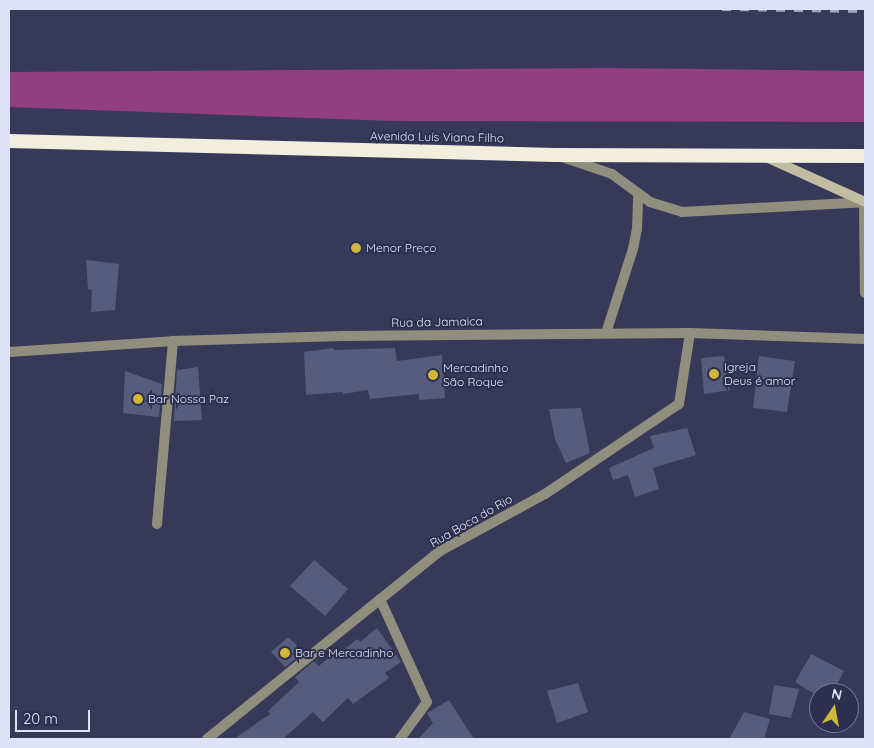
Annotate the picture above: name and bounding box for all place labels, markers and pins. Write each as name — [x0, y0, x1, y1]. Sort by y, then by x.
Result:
place label: Menor Preço — [366, 241, 437, 255]
marker: Menor Preço — [350, 242, 362, 254]
place label: Igreja Deus é amor — [724, 360, 795, 388]
place label: Mercadinho São Roque — [443, 361, 508, 389]
marker: Igreja Deus é amor — [708, 368, 720, 380]
marker: Mercadinho São Roque — [427, 369, 439, 381]
place label: Bar Nossa Paz — [148, 392, 229, 406]
marker: Bar Nossa Paz — [132, 393, 144, 405]
place label: Bar e Mercadinho — [295, 646, 393, 660]
marker: Bar e Mercadinho — [279, 647, 291, 659]

